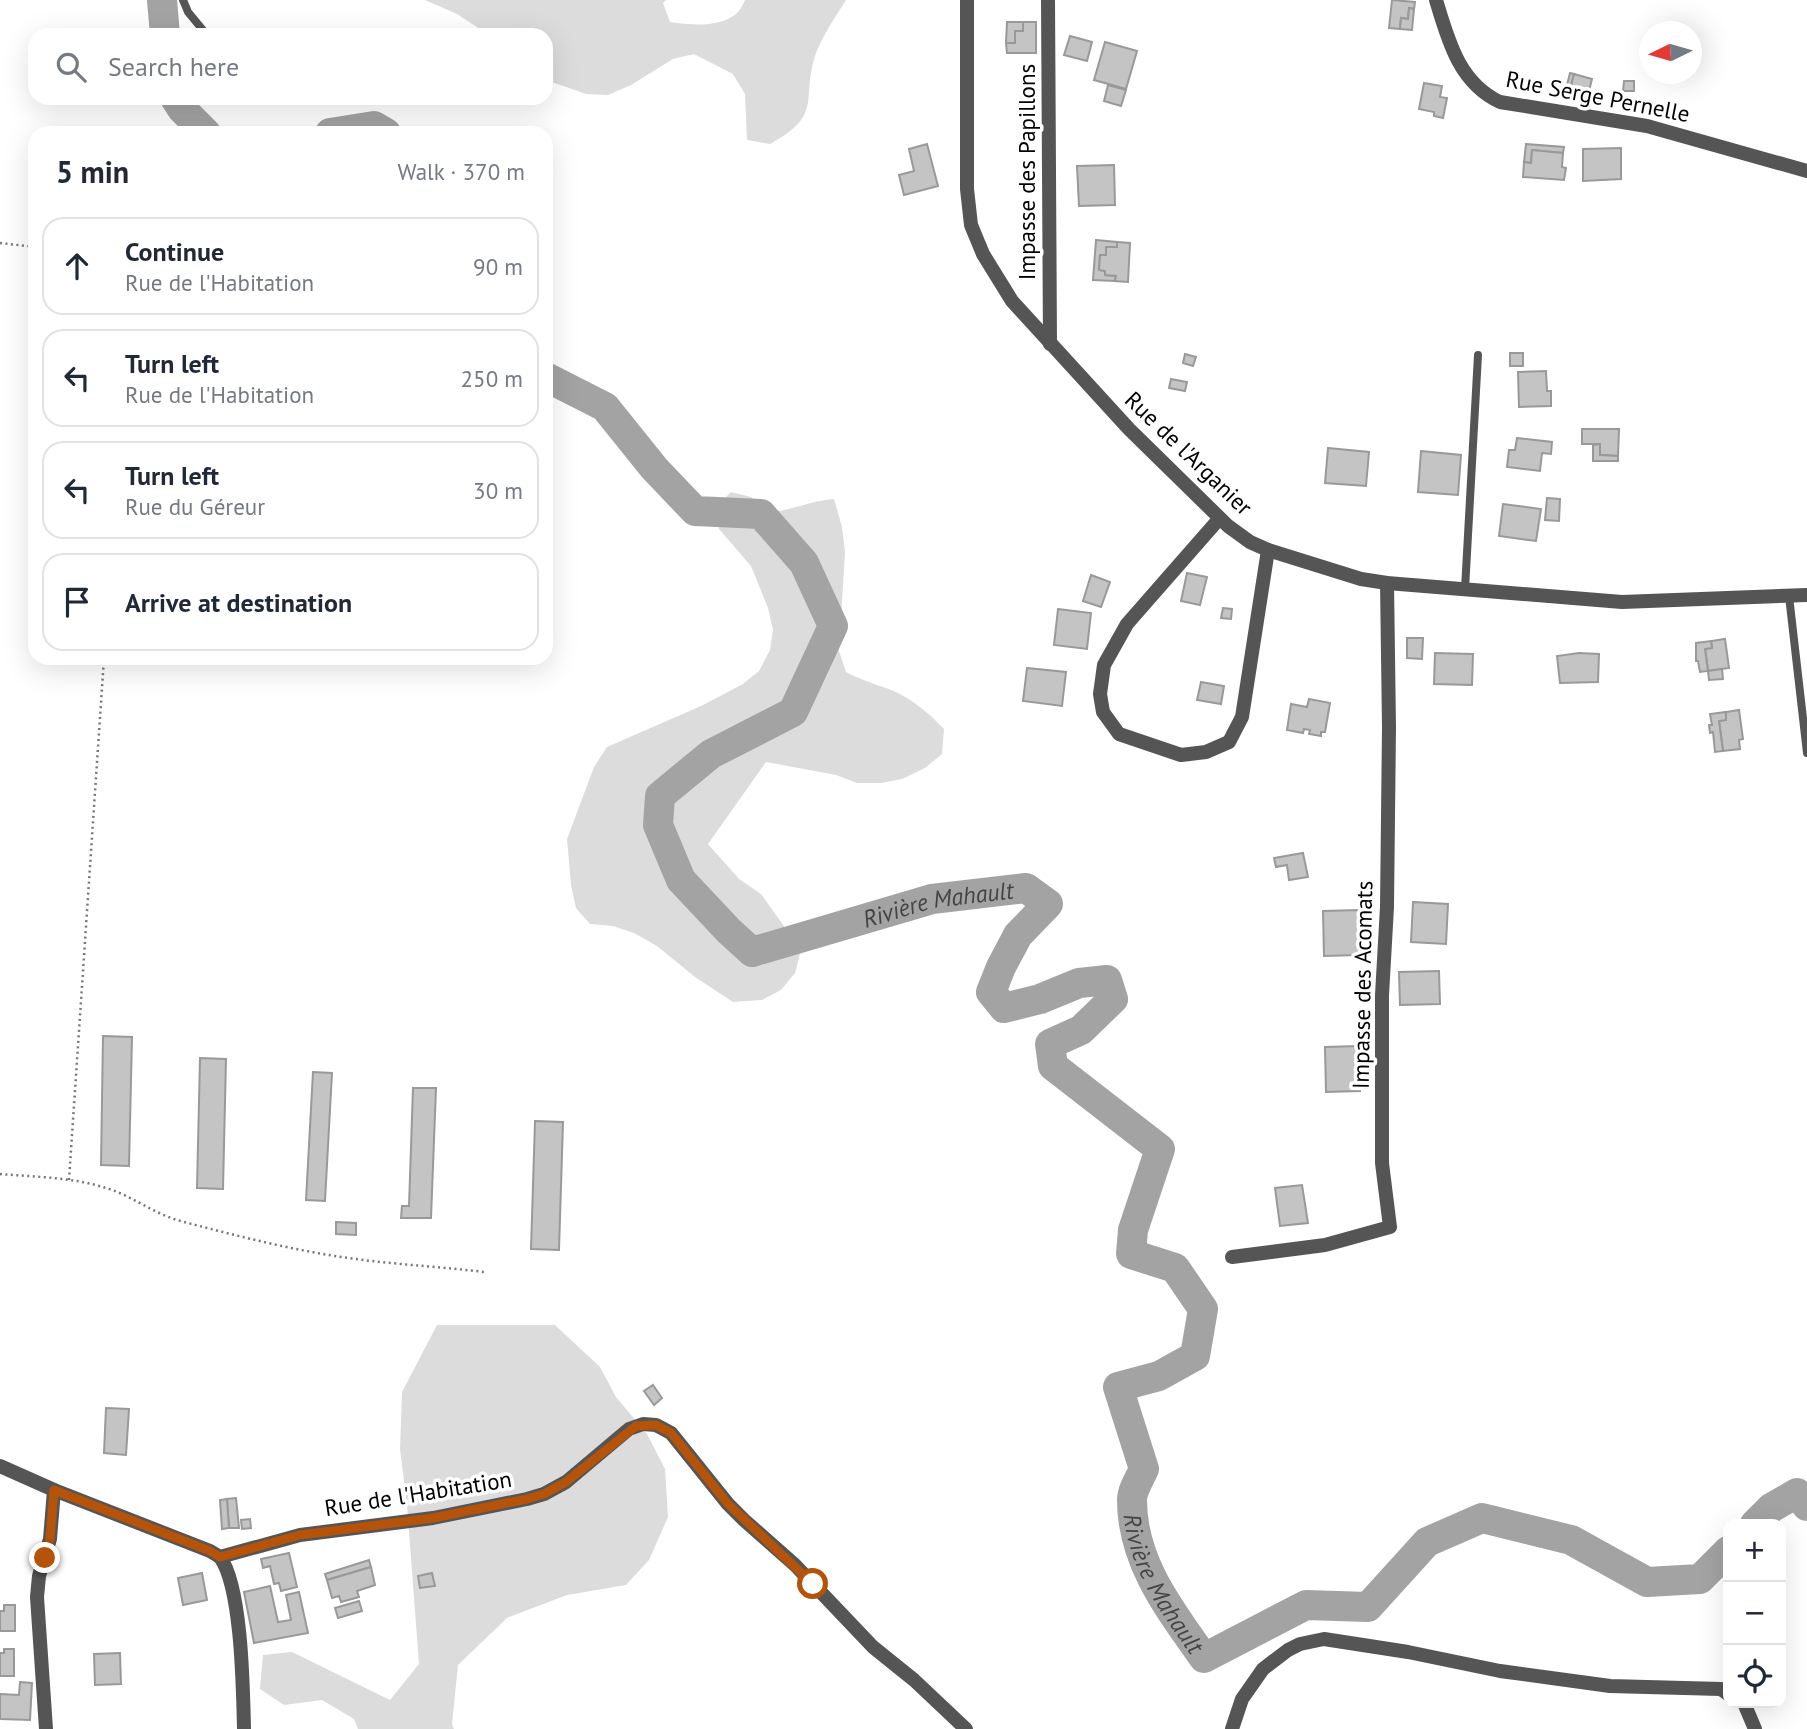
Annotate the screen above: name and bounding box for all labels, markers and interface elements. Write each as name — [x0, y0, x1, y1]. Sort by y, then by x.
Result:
north arrow — [1639, 21, 1702, 84]
search box — [28, 28, 553, 105]
icon: search — [52, 48, 90, 86]
text: Search here — [108, 50, 239, 83]
street label: Impasse des Papillons — [1012, 64, 1041, 280]
street label: Rue Serge Pernelle — [1504, 64, 1692, 128]
text: 5 min — [56, 152, 129, 191]
text: Walk · 370 m — [398, 157, 525, 186]
text: Continue — [125, 235, 224, 268]
icon: ahead — [58, 247, 96, 285]
text: 90 m — [473, 252, 523, 281]
text: Rue de l'Habitation — [125, 268, 314, 297]
text: Turn left — [125, 347, 219, 380]
icon: left — [58, 359, 96, 397]
text: 250 m — [461, 364, 523, 393]
text: Rue de l'Habitation — [125, 380, 314, 409]
street label: Rue de l'Arganier — [1119, 385, 1259, 521]
text: Turn left — [125, 459, 219, 492]
icon: left — [58, 471, 96, 509]
text: 30 m — [473, 476, 523, 505]
text: Rue du Géreur — [125, 492, 265, 521]
icon: arrive — [58, 583, 96, 621]
text: Arrive at destination — [125, 586, 352, 619]
water label: Rivière Mahault — [859, 874, 1016, 934]
street label: Impasse des Acomats — [1346, 881, 1378, 1089]
street label: Rue de l'Habitation — [322, 1464, 514, 1522]
water label: Rivière Mahault — [1117, 1512, 1212, 1661]
map controls — [1723, 1519, 1786, 1708]
button: + — [1723, 1519, 1786, 1582]
route end — [29, 1542, 60, 1573]
route start — [797, 1568, 828, 1599]
button: − — [1723, 1582, 1786, 1645]
button: locate — [1723, 1645, 1786, 1708]

